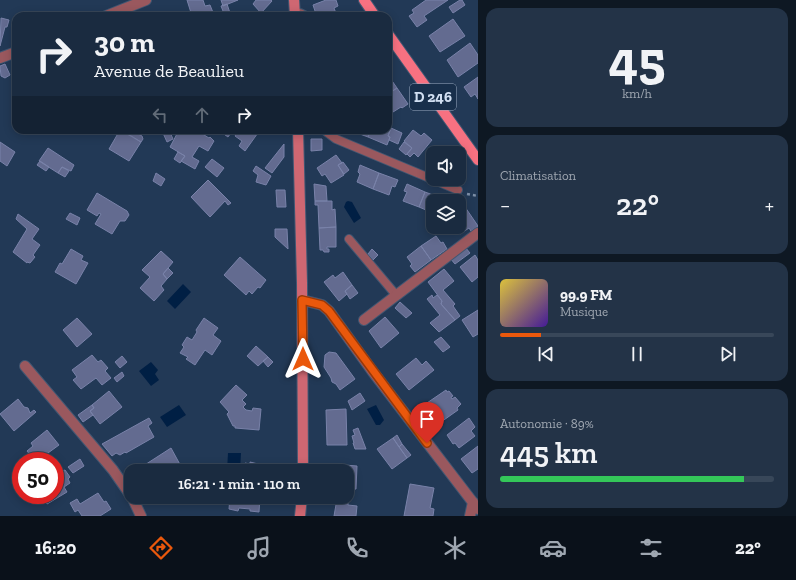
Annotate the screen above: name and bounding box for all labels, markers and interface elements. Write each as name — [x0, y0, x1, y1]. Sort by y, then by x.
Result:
text: 30 m — [94, 26, 155, 59]
icon: right — [28, 28, 80, 80]
text: 45 — [609, 29, 665, 91]
text: Avenue de Beaulieu — [94, 60, 244, 82]
road number: D 246 — [410, 84, 456, 110]
text: km/h — [622, 86, 652, 101]
icon: left — [149, 104, 171, 126]
icon: ahead — [191, 104, 213, 126]
icon: right — [233, 104, 255, 126]
map controls — [426, 146, 466, 234]
button: sound — [426, 146, 466, 186]
text: Climatisation — [500, 168, 576, 183]
text: 22° — [616, 187, 659, 223]
text: − — [500, 192, 510, 219]
text: + — [765, 192, 774, 219]
button: layers — [426, 194, 466, 234]
text: 99.9 FM — [560, 286, 612, 304]
text: Musique — [560, 304, 608, 319]
position arrow — [282, 338, 324, 380]
icon: previous — [535, 343, 557, 365]
icon: pause — [626, 343, 648, 365]
icon: next — [717, 343, 739, 365]
pin — [410, 402, 444, 443]
icon: arrive — [416, 408, 438, 430]
text: Autonomie · 89% — [500, 416, 594, 431]
text: 445 km — [500, 435, 597, 471]
speed limit sign: 50 — [12, 452, 64, 504]
text: 16:21 · 1 min · 110 m — [178, 475, 300, 493]
icon: directions — [147, 534, 175, 562]
icon: music — [245, 534, 273, 562]
icon: phone — [343, 534, 371, 562]
icon: climate — [441, 534, 469, 562]
icon: car — [539, 534, 567, 562]
icon: filters — [637, 534, 665, 562]
text: 16:20 — [35, 537, 76, 559]
text: 22° — [735, 537, 761, 559]

